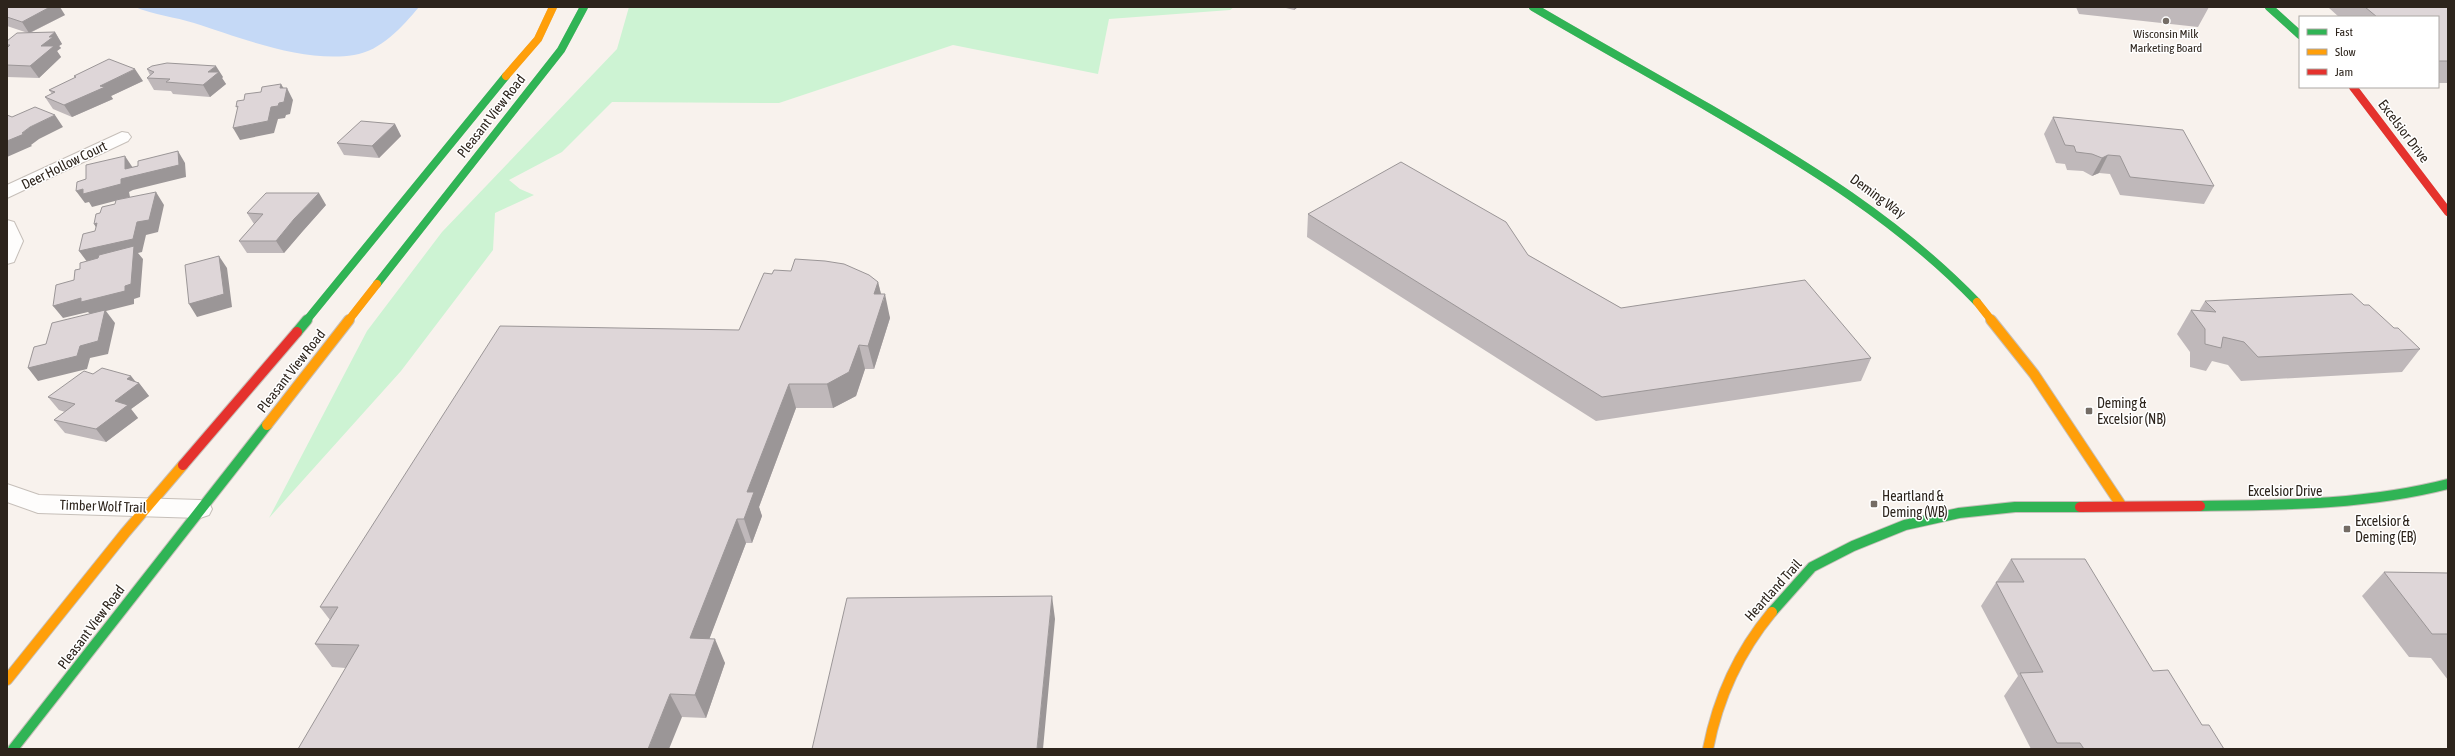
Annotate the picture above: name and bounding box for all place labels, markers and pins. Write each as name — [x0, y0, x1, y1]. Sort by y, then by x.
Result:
marker: Wisconsin Milk Marketing Board — [2161, 16, 2171, 26]
place label: Wisconsin Milk Marketing Board — [2130, 27, 2202, 55]
place label: Deming & Excelsior (NB) — [2097, 395, 2166, 427]
marker: Deming & Excelsior (NB) — [2084, 406, 2094, 416]
place label: Heartland & Deming (WB) — [1882, 488, 1948, 520]
marker: Heartland & Deming (WB) — [1869, 499, 1879, 509]
place label: Excelsior & Deming (EB) — [2355, 513, 2417, 545]
marker: Excelsior & Deming (EB) — [2342, 524, 2352, 534]

